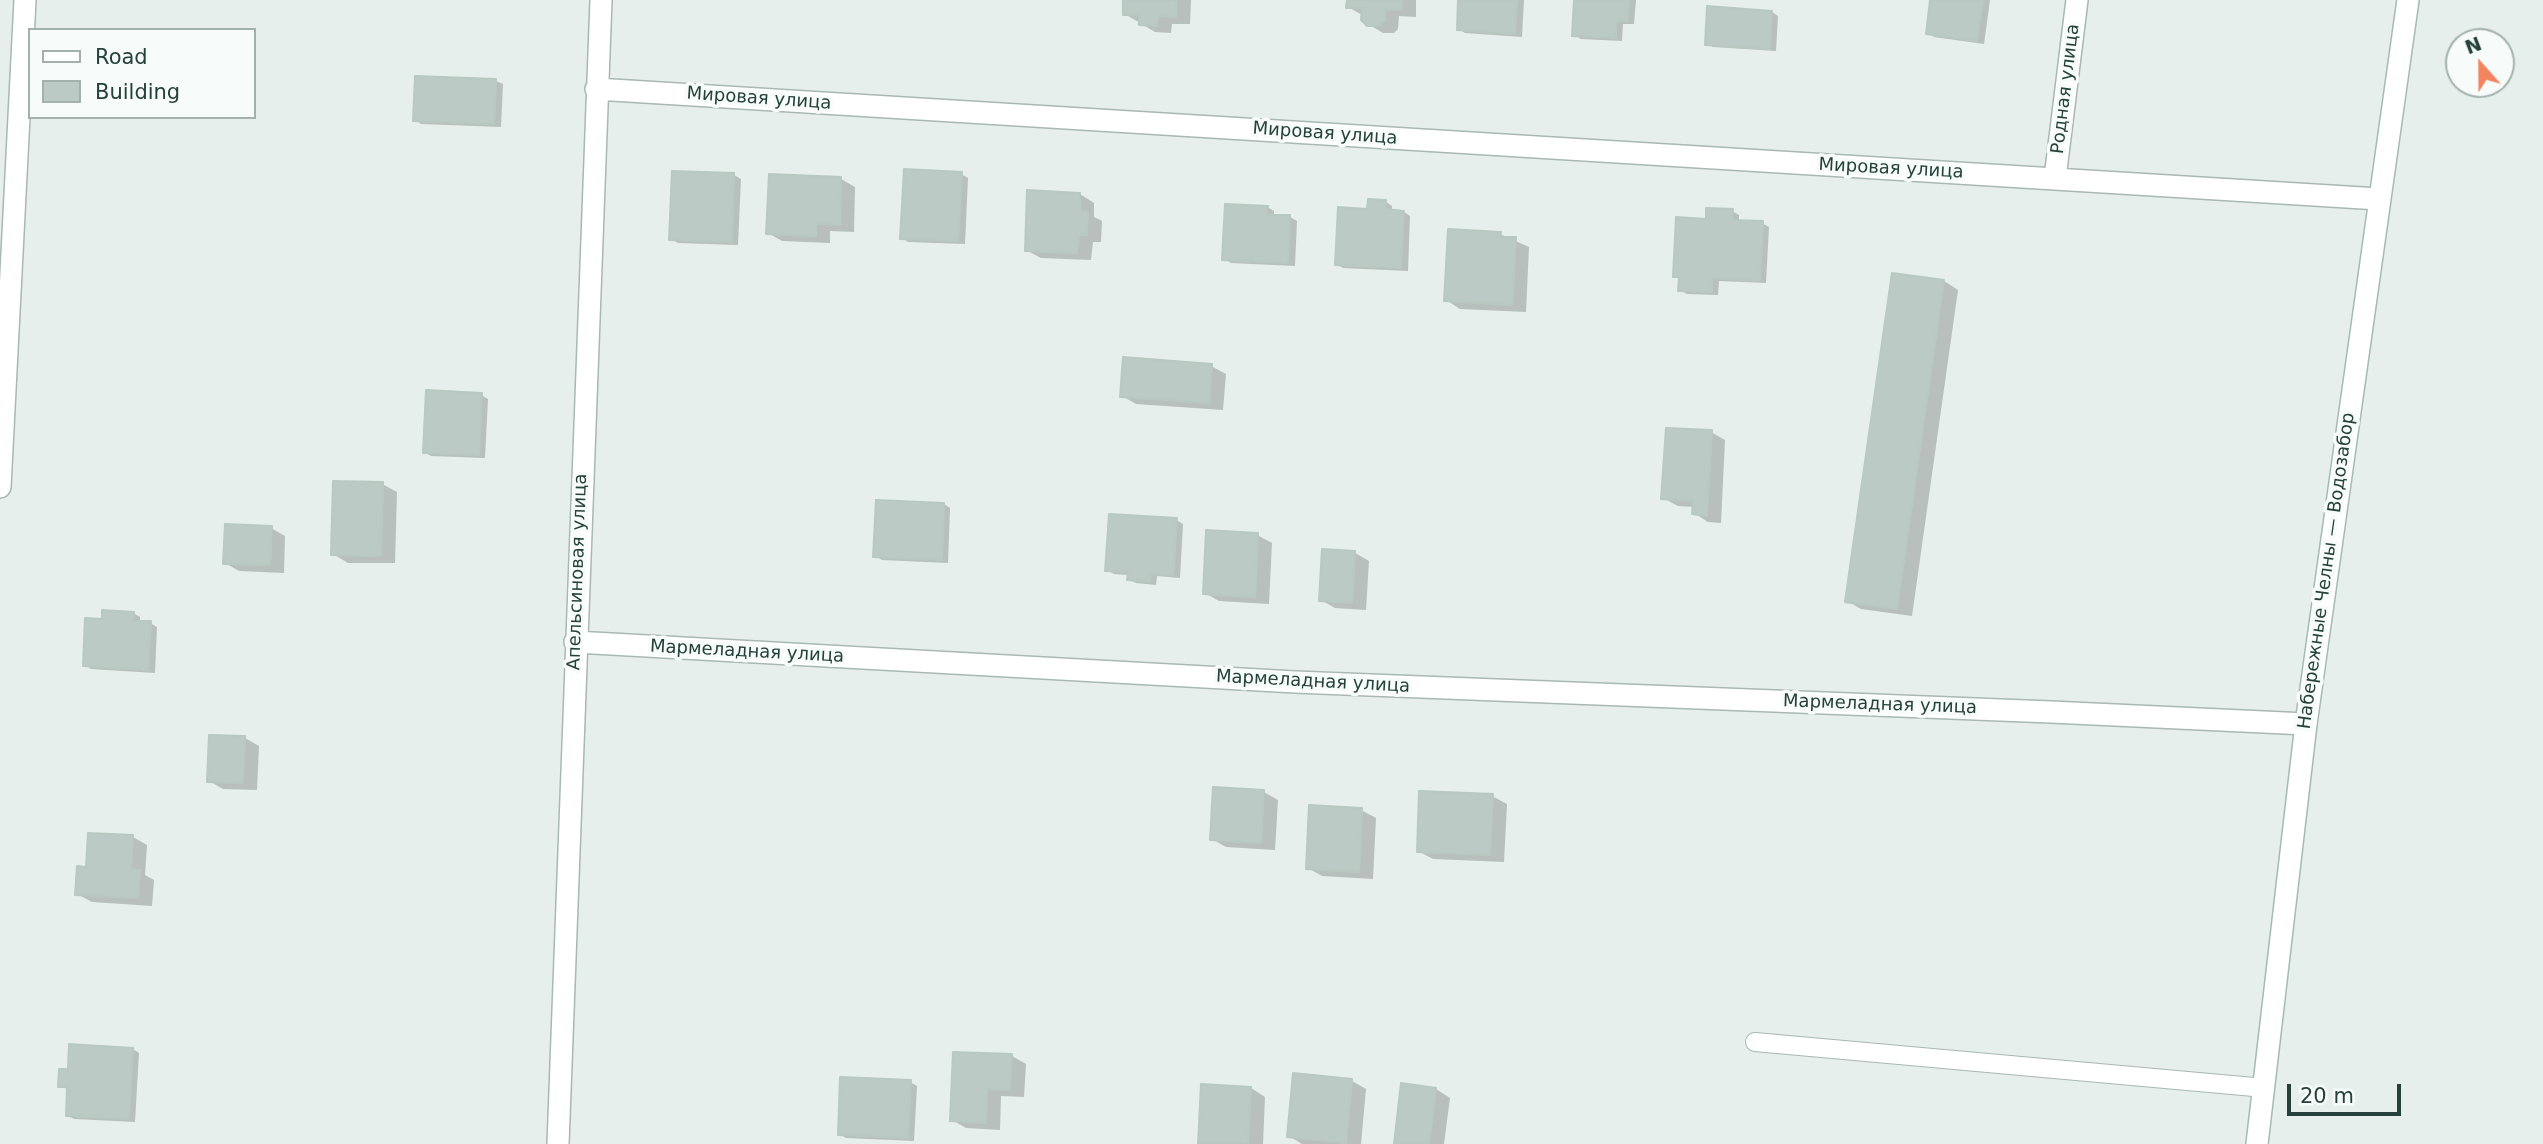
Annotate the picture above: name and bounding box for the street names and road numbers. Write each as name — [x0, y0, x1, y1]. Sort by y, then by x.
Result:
street label: Родная улица — [2047, 23, 2085, 155]
street label: Мировая улица — [686, 83, 832, 115]
street label: Мировая улица — [1252, 118, 1398, 150]
street label: Мировая улица — [1818, 154, 1964, 184]
street label: Набережные Челны — Водозабор — [2294, 411, 2360, 731]
street label: Апельсиновая улица — [564, 473, 592, 671]
street label: Мармеладная улица — [650, 636, 844, 668]
street label: Мармеладная улица — [1216, 666, 1410, 698]
street label: Мармеладная улица — [1783, 691, 1977, 719]

